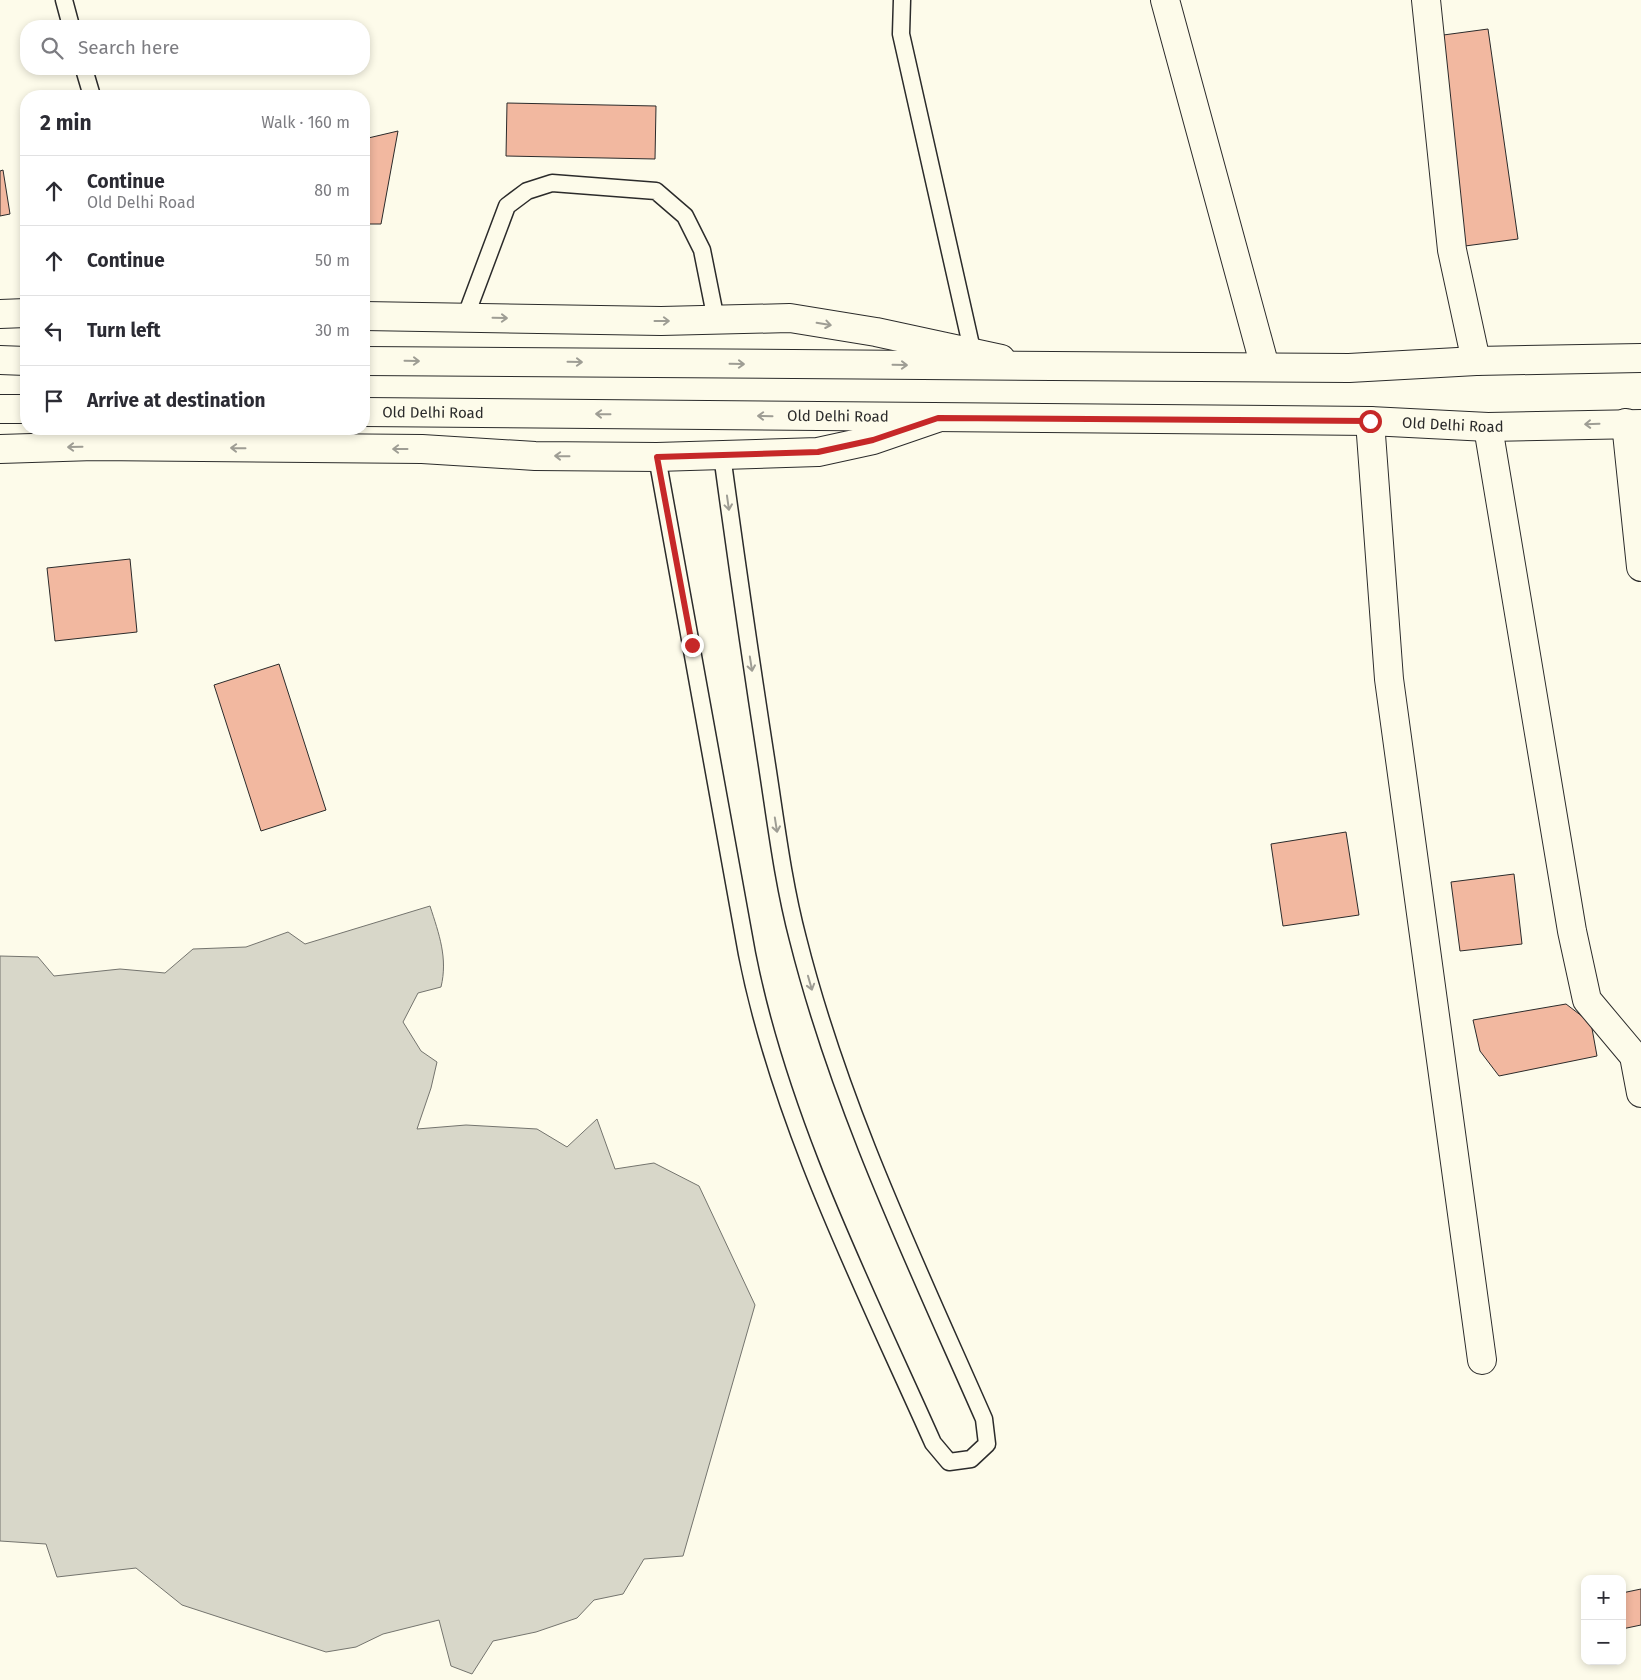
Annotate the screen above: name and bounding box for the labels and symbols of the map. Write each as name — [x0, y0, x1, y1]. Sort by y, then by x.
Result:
one-way arrow — [492, 313, 508, 323]
one-way arrow — [654, 316, 670, 326]
one-way arrow — [816, 319, 832, 329]
one-way arrow — [404, 356, 420, 366]
one-way arrow — [567, 358, 583, 367]
one-way arrow — [729, 359, 745, 369]
one-way arrow — [892, 360, 908, 370]
street label: Old Delhi Road — [382, 403, 484, 422]
street label: Old Delhi Road — [787, 407, 889, 426]
one-way arrow — [595, 410, 611, 419]
route start — [1359, 410, 1382, 433]
one-way arrow — [757, 411, 774, 421]
street label: Old Delhi Road — [1402, 414, 1504, 436]
one-way arrow — [1585, 420, 1601, 429]
one-way arrow — [67, 442, 84, 452]
one-way arrow — [230, 443, 246, 453]
one-way arrow — [392, 444, 408, 454]
one-way arrow — [555, 451, 571, 461]
one-way arrow — [724, 495, 734, 511]
route end — [681, 634, 704, 657]
one-way arrow — [746, 656, 756, 672]
one-way arrow — [772, 816, 782, 832]
one-way arrow — [806, 975, 816, 991]

